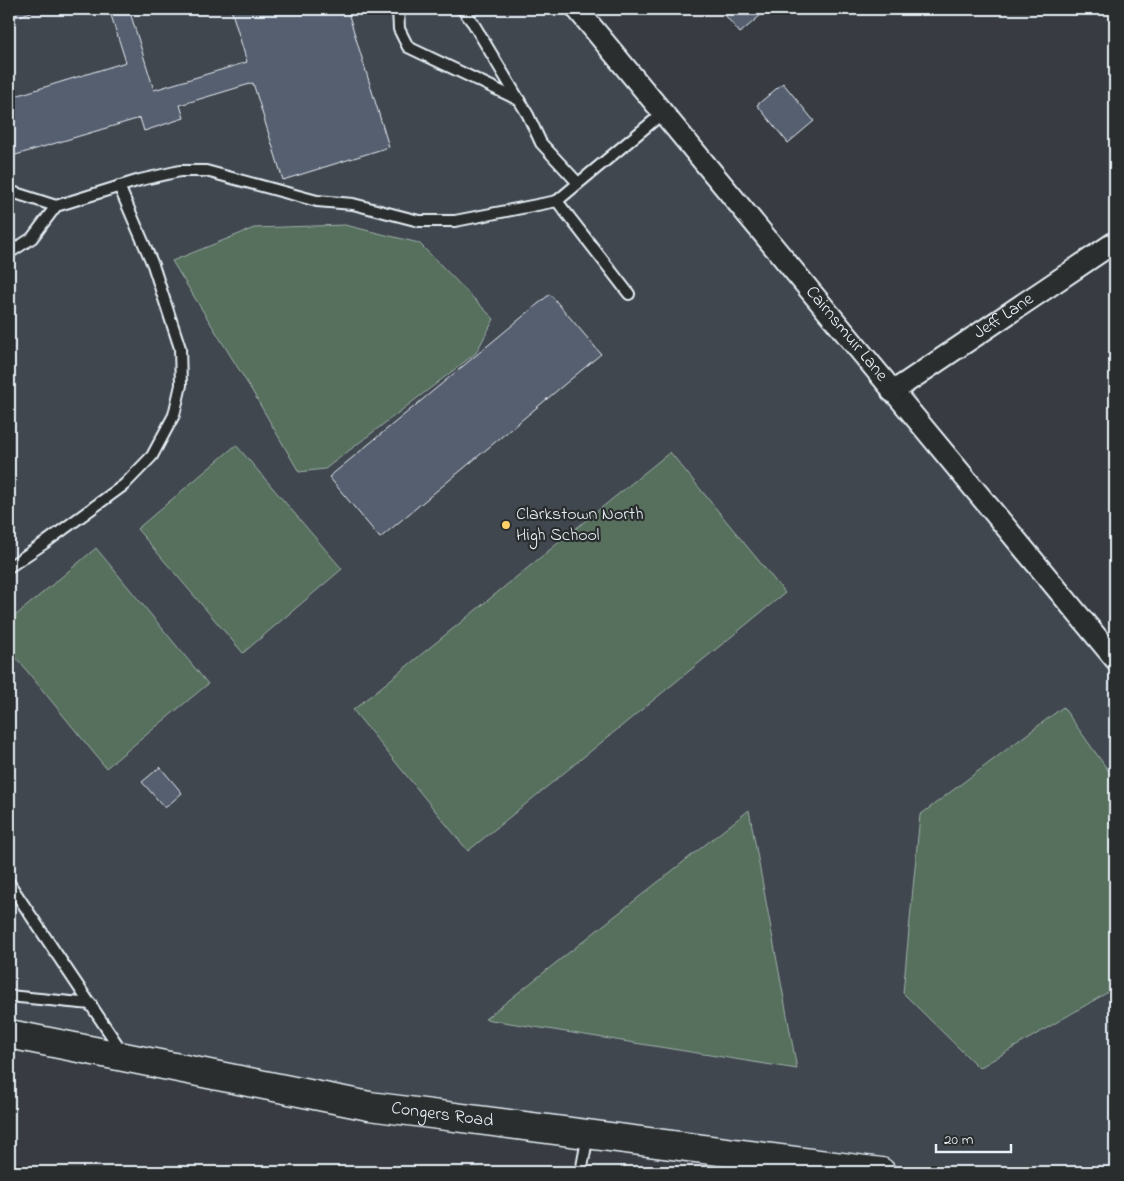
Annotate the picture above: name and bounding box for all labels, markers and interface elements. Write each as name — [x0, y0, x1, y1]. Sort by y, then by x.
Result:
street label: Cairnsmuir Lane — [799, 281, 894, 388]
street label: Jeff Lane — [969, 286, 1040, 346]
place label: Clarkstown North High School — [516, 502, 644, 550]
marker: Clarkstown North High School — [500, 519, 512, 531]
street label: Congers Road — [390, 1096, 495, 1135]
scale bar — [936, 1121, 1012, 1153]
text: 20 m — [944, 1129, 974, 1151]

